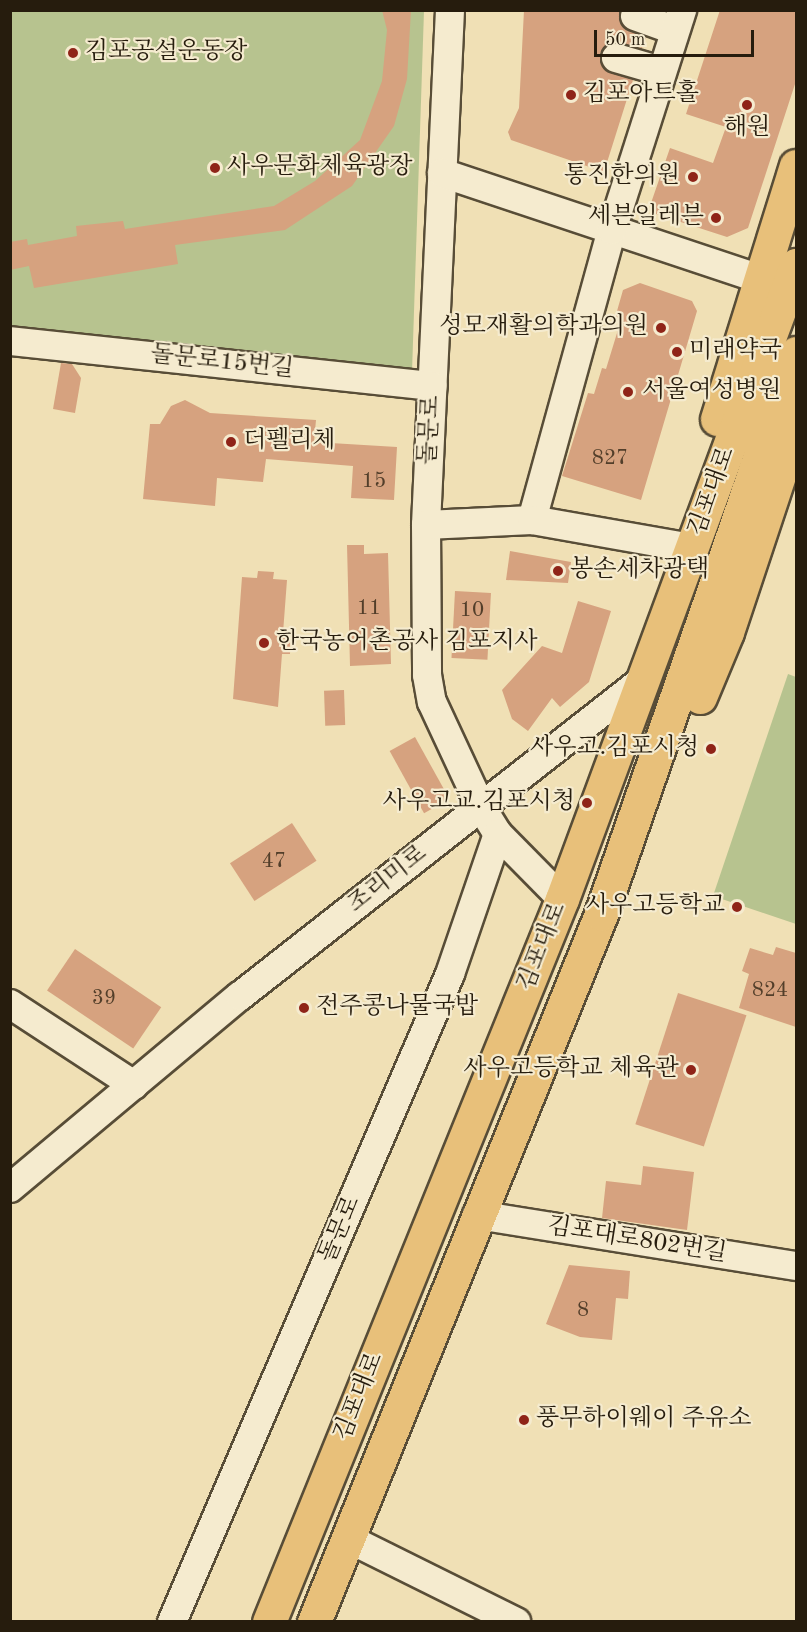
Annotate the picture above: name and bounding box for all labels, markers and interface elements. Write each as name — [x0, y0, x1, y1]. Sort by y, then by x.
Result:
scale bar — [597, 18, 758, 56]
text: 50 m — [605, 31, 645, 49]
place label: 김포공설운동장 — [85, 39, 247, 67]
marker: 김포공설운동장 — [66, 46, 80, 60]
place label: 김포아트홀 — [583, 81, 699, 109]
marker: 김포아트홀 — [564, 88, 578, 102]
marker: 해원 — [740, 98, 754, 112]
place label: 해원 — [724, 115, 770, 143]
place label: 사우문화체육광장 — [227, 154, 412, 182]
marker: 사우문화체육광장 — [208, 161, 222, 175]
place label: 통진한의원 — [564, 163, 680, 191]
marker: 통진한의원 — [684, 168, 702, 186]
place label: 세븐일레븐 — [588, 204, 704, 232]
marker: 세븐일레븐 — [709, 211, 723, 225]
place label: 성모재활의학과의원 — [439, 314, 648, 342]
marker: 성모재활의학과의원 — [652, 319, 670, 337]
place label: 미래약국 — [689, 338, 782, 366]
street label: 돌문로15번길 — [149, 341, 295, 385]
marker: 미래약국 — [670, 345, 684, 359]
place label: 서울여성병원 — [642, 378, 781, 406]
marker: 서울여성병원 — [619, 383, 637, 401]
street label: 돌문로 — [415, 395, 447, 465]
place label: 더펠리체 — [243, 428, 336, 456]
marker: 더펠리체 — [224, 435, 238, 449]
street label: 김포대로 — [684, 444, 742, 540]
house number: 827 — [592, 446, 628, 472]
house number: 15 — [362, 469, 386, 495]
place label: 봉손세차광택 — [570, 557, 709, 585]
marker: 봉손세차광택 — [551, 564, 565, 578]
house number: 11 — [357, 596, 381, 622]
house number: 10 — [460, 598, 484, 624]
place label: 한국농어촌공사 김포지사 — [276, 629, 538, 657]
marker: 한국농어촌공사 김포지사 — [257, 636, 271, 650]
place label: 사우고.김포시청 — [530, 735, 699, 763]
marker: 사우고.김포시청 — [704, 742, 718, 756]
place label: 사우고교.김포시청 — [383, 789, 575, 817]
marker: 사우고교.김포시청 — [580, 796, 594, 810]
street label: 조리미로 — [343, 840, 433, 920]
house number: 47 — [262, 849, 286, 875]
place label: 사우고등학교 — [586, 893, 725, 921]
street label: 김포대로 — [512, 899, 574, 995]
marker: 사우고등학교 — [730, 900, 744, 914]
house number: 824 — [752, 978, 788, 1004]
house number: 39 — [92, 986, 116, 1012]
place label: 전주콩나물국밥 — [316, 994, 478, 1022]
marker: 전주콩나물국밥 — [297, 1001, 311, 1015]
place label: 사우고등학교 체육관 — [464, 1056, 679, 1084]
marker: 사우고등학교 체육관 — [684, 1063, 698, 1077]
street label: 돌문로 — [314, 1192, 368, 1268]
street label: 김포대로802번길 — [545, 1213, 729, 1269]
house number: 8 — [577, 1298, 589, 1324]
street label: 김포대로 — [329, 1349, 391, 1445]
place label: 풍무하이웨이 주유소 — [536, 1406, 751, 1434]
marker: 풍무하이웨이 주유소 — [517, 1413, 531, 1427]

